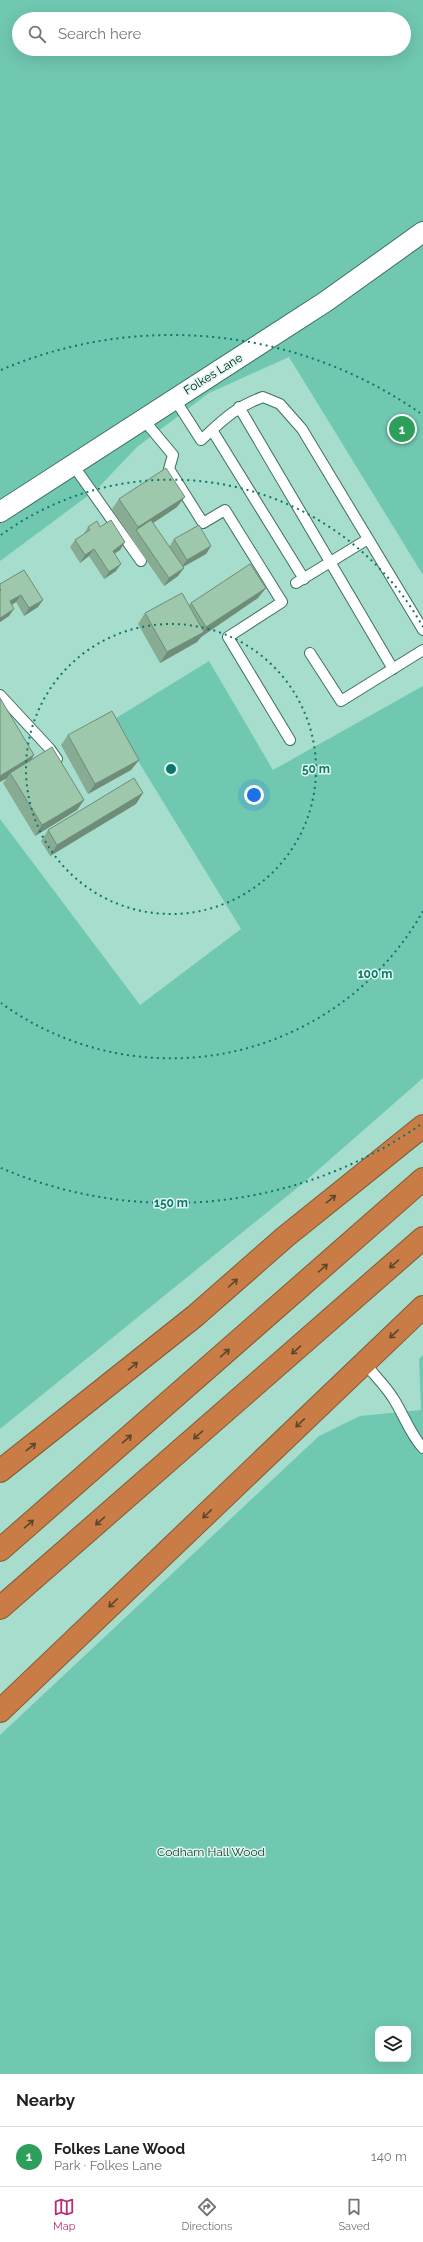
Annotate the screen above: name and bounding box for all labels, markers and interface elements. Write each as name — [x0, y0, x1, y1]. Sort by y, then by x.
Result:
search box — [12, 12, 411, 56]
icon: search — [26, 23, 48, 45]
text: Search here — [58, 25, 141, 43]
street label: Folkes Lane — [181, 350, 245, 398]
pin: 1 — [389, 414, 415, 444]
centre of rings — [164, 762, 178, 776]
text: 50 m — [302, 762, 330, 776]
your location — [244, 785, 264, 805]
text: 100 m — [358, 967, 392, 981]
one-way arrow — [326, 1194, 337, 1203]
text: 150 m — [154, 1196, 188, 1210]
one-way arrow — [389, 1260, 399, 1269]
one-way arrow — [318, 1263, 328, 1273]
one-way arrow — [227, 1279, 238, 1288]
one-way arrow — [389, 1329, 400, 1338]
one-way arrow — [291, 1345, 301, 1354]
one-way arrow — [220, 1349, 230, 1358]
one-way arrow — [127, 1362, 138, 1371]
one-way arrow — [295, 1418, 305, 1428]
one-way arrow — [193, 1431, 203, 1440]
one-way arrow — [122, 1435, 132, 1444]
one-way arrow — [25, 1443, 36, 1451]
one-way arrow — [202, 1509, 212, 1518]
one-way arrow — [95, 1517, 106, 1526]
one-way arrow — [24, 1520, 35, 1529]
one-way arrow — [108, 1599, 118, 1608]
park label: Codham Hall Wood — [157, 1845, 265, 1859]
map controls — [375, 2026, 411, 2062]
button: layers — [375, 2026, 411, 2062]
text: Nearby — [16, 2090, 75, 2110]
text: Folkes Lane Wood — [54, 2140, 185, 2158]
text: 1 — [26, 2149, 32, 2164]
text: 140 m — [371, 2149, 407, 2164]
text: Park · Folkes Lane — [54, 2158, 162, 2173]
tab: Map — [53, 2196, 75, 2233]
tab: Directions — [182, 2196, 232, 2233]
tab: Saved — [338, 2196, 370, 2233]

